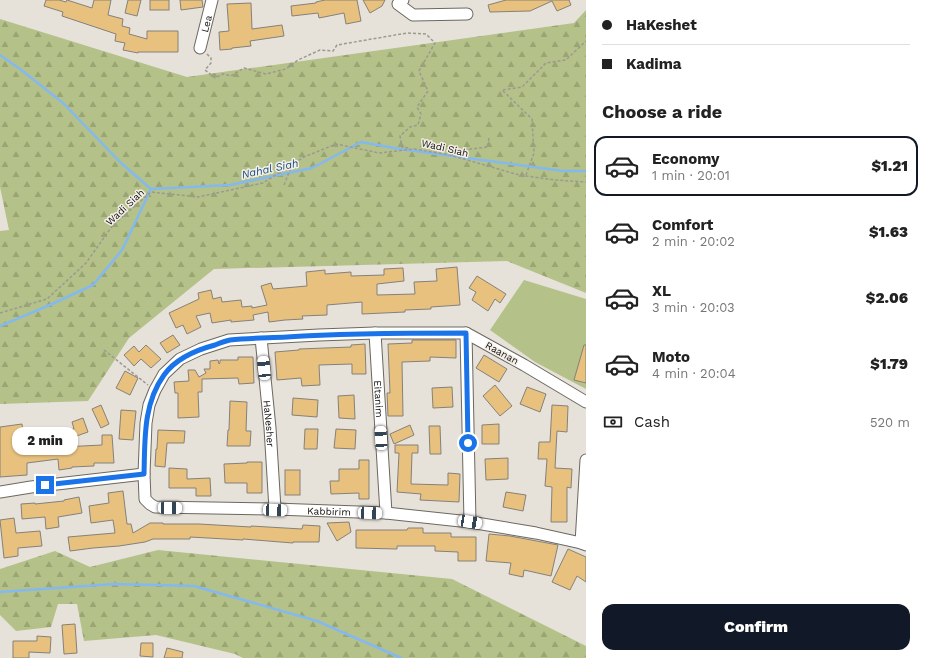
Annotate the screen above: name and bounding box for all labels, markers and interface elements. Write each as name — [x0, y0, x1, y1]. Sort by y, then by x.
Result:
street label: Lea — [199, 14, 214, 33]
text: HaKeshet — [626, 16, 697, 34]
text: Kadima — [626, 55, 682, 73]
text: Choose a ride — [602, 101, 722, 122]
street label: Wadi Siah — [420, 137, 470, 159]
icon: car — [604, 148, 640, 184]
text: Economy — [652, 150, 719, 168]
water label: Nahal Siah — [240, 157, 300, 181]
text: $1.21 — [871, 157, 908, 175]
text: 1 min · 20:01 — [652, 168, 730, 183]
street label: Wadi Siah — [104, 187, 146, 227]
icon: car — [604, 214, 640, 250]
text: Comfort — [652, 216, 713, 234]
text: $1.63 — [869, 223, 908, 241]
text: 2 min · 20:02 — [652, 234, 735, 249]
icon: car — [604, 280, 640, 316]
text: XL — [652, 282, 671, 300]
text: $2.06 — [866, 289, 908, 307]
text: 3 min · 20:03 — [652, 300, 735, 315]
street label: Raanan — [484, 339, 520, 367]
icon: car — [604, 346, 640, 382]
text: Moto — [652, 348, 690, 366]
car — [257, 355, 271, 381]
text: $1.79 — [870, 355, 908, 373]
text: 4 min · 20:04 — [652, 366, 736, 381]
street label: Eitanim — [372, 380, 386, 418]
street label: HaNesher — [262, 399, 277, 448]
icon: cash — [602, 411, 624, 433]
text: Cash — [634, 413, 670, 431]
text: 520 m — [870, 415, 910, 430]
car — [374, 426, 388, 450]
callout: 2 min — [12, 427, 78, 455]
text: 2 min — [27, 433, 63, 448]
route start — [459, 434, 477, 452]
route end — [36, 476, 54, 494]
car — [158, 502, 182, 514]
car — [263, 504, 287, 516]
street label: Kabbirim — [307, 505, 351, 517]
car — [358, 507, 382, 519]
car — [457, 514, 483, 530]
button: Confirm — [602, 604, 910, 650]

